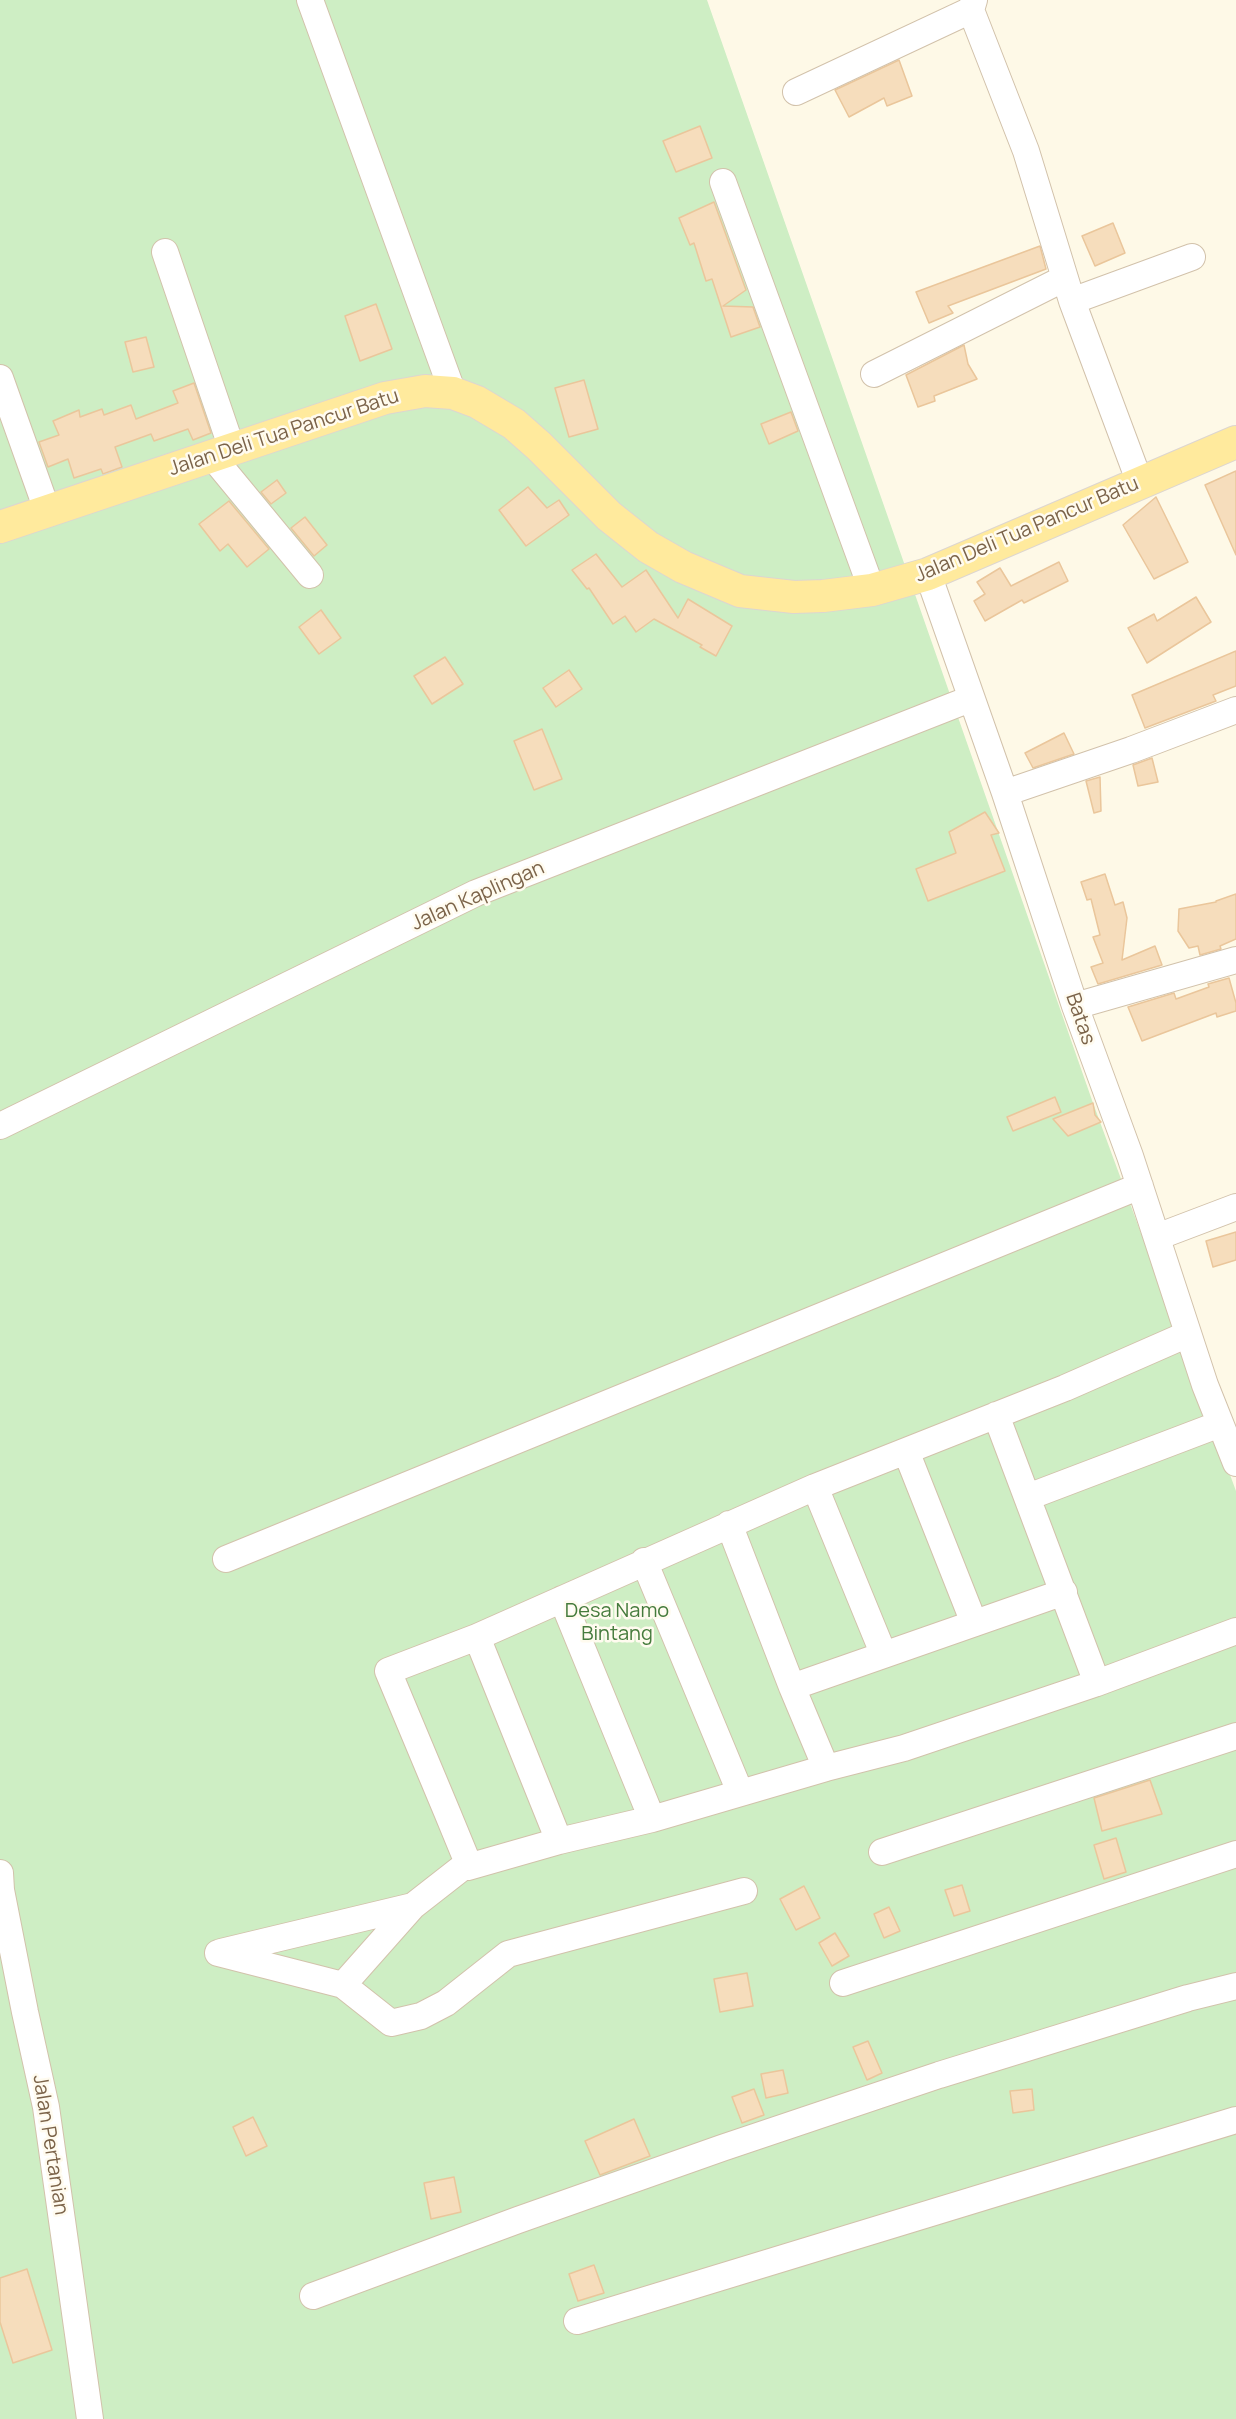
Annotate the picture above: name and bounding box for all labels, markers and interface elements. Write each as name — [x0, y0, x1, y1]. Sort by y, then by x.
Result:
street label: Jalan Deli Tua Pancur Batu — [166, 384, 402, 482]
street label: Jalan Deli Tua Pancur Batu — [912, 472, 1142, 588]
street label: Jalan Kaplingan — [408, 856, 548, 936]
street label: Batas — [1060, 990, 1100, 1048]
park label: Desa Namo Bintang — [565, 1599, 669, 1646]
street label: Jalan Pertanian — [27, 2073, 73, 2217]

